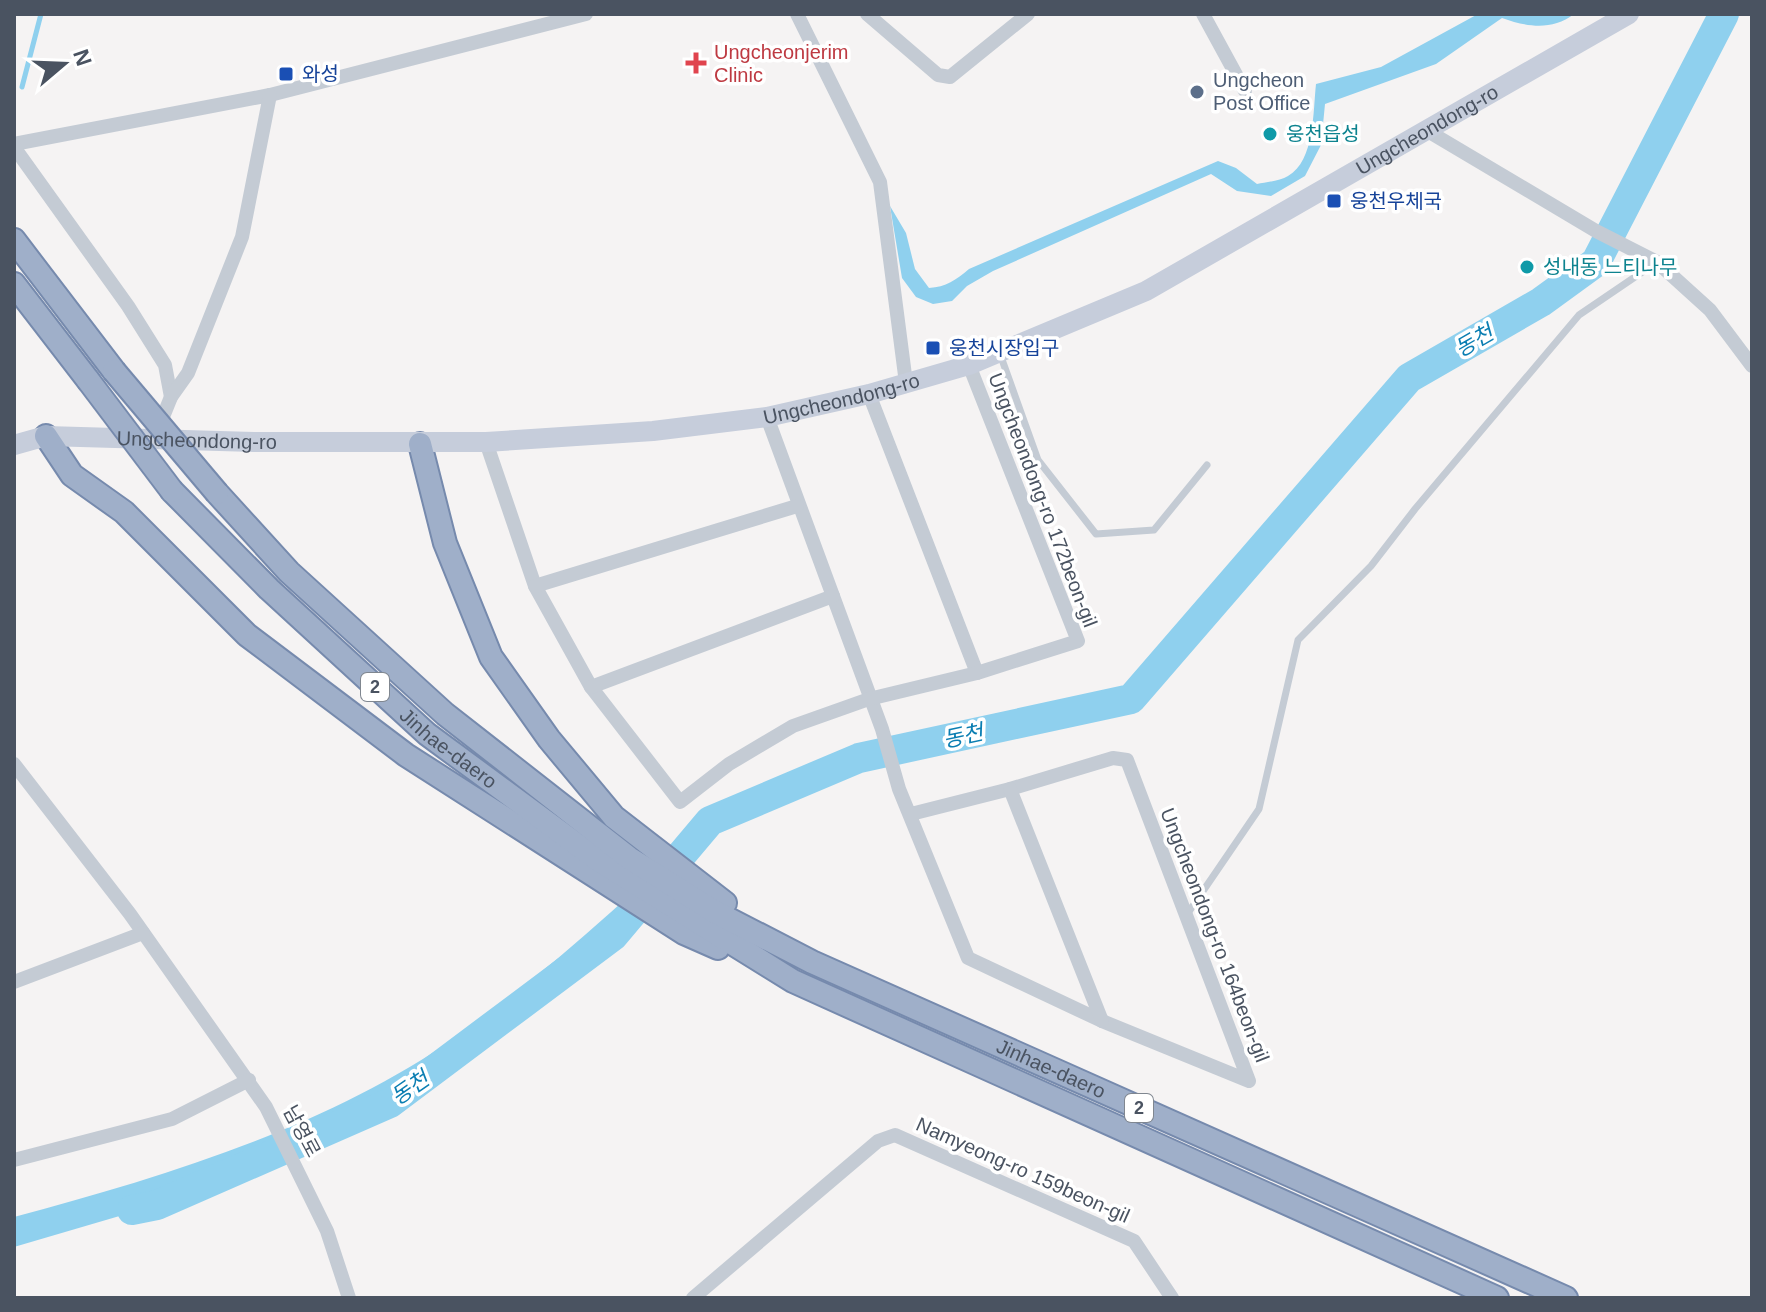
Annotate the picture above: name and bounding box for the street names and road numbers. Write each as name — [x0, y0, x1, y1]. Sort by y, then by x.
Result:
street label: Ungcheondong-ro — [1352, 80, 1502, 179]
street label: Ungcheondong-ro — [761, 369, 922, 429]
street label: Ungcheondong-ro 172beon-gil — [984, 370, 1102, 630]
street label: Ungcheondong-ro — [116, 427, 277, 453]
road number: 2 — [361, 673, 389, 701]
street label: Jinhae-daero — [395, 704, 501, 793]
street label: Ungcheondong-ro 164beon-gil — [1156, 805, 1274, 1065]
street label: Jinhae-daero — [993, 1035, 1109, 1102]
road number: 2 — [1125, 1094, 1153, 1122]
street label: 남영로 — [279, 1101, 325, 1161]
street label: Namyeong-ro 159beon-gil — [913, 1113, 1133, 1227]

